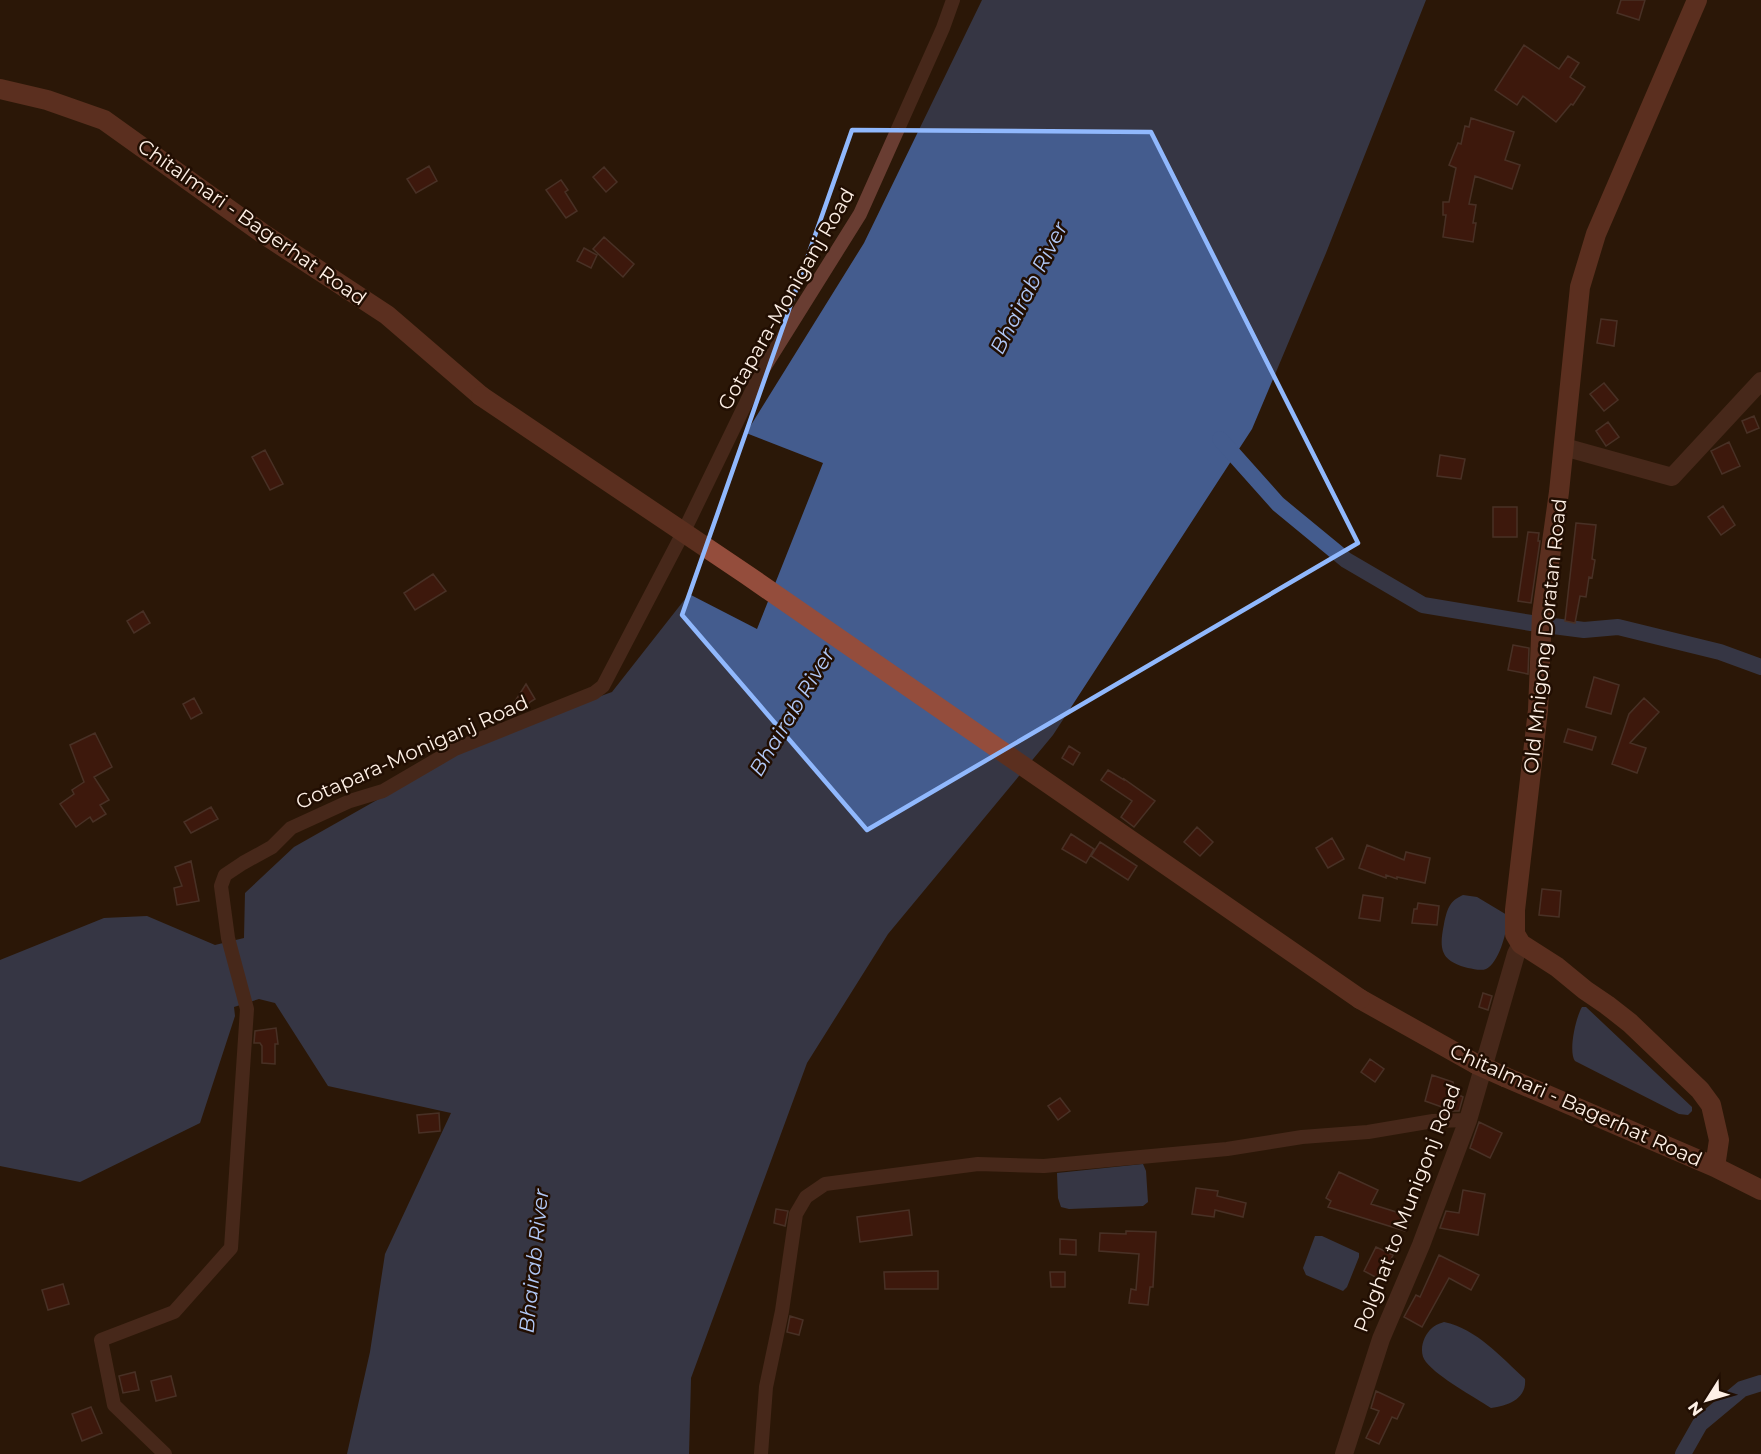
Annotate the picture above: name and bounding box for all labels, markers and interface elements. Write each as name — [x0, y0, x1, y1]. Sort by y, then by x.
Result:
street label: Chitalmari - Bagerhat Road — [133, 134, 371, 310]
street label: Gotapara-Moniganj Road — [713, 184, 859, 414]
water label: Bhairab River — [984, 217, 1073, 358]
street label: Old Mnigong Doratan Road — [1519, 497, 1571, 775]
water label: Bhairab River — [744, 643, 840, 780]
street label: Gotapara-Moniganj Road — [292, 690, 532, 814]
street label: Chitalmari - Bagerhat Road — [1446, 1038, 1706, 1172]
street label: Polghat to Munigonj Road — [1348, 1080, 1466, 1336]
water label: Bhairab River — [513, 1187, 554, 1334]
north arrow — [1677, 1370, 1737, 1430]
text: N — [1684, 1398, 1707, 1420]

